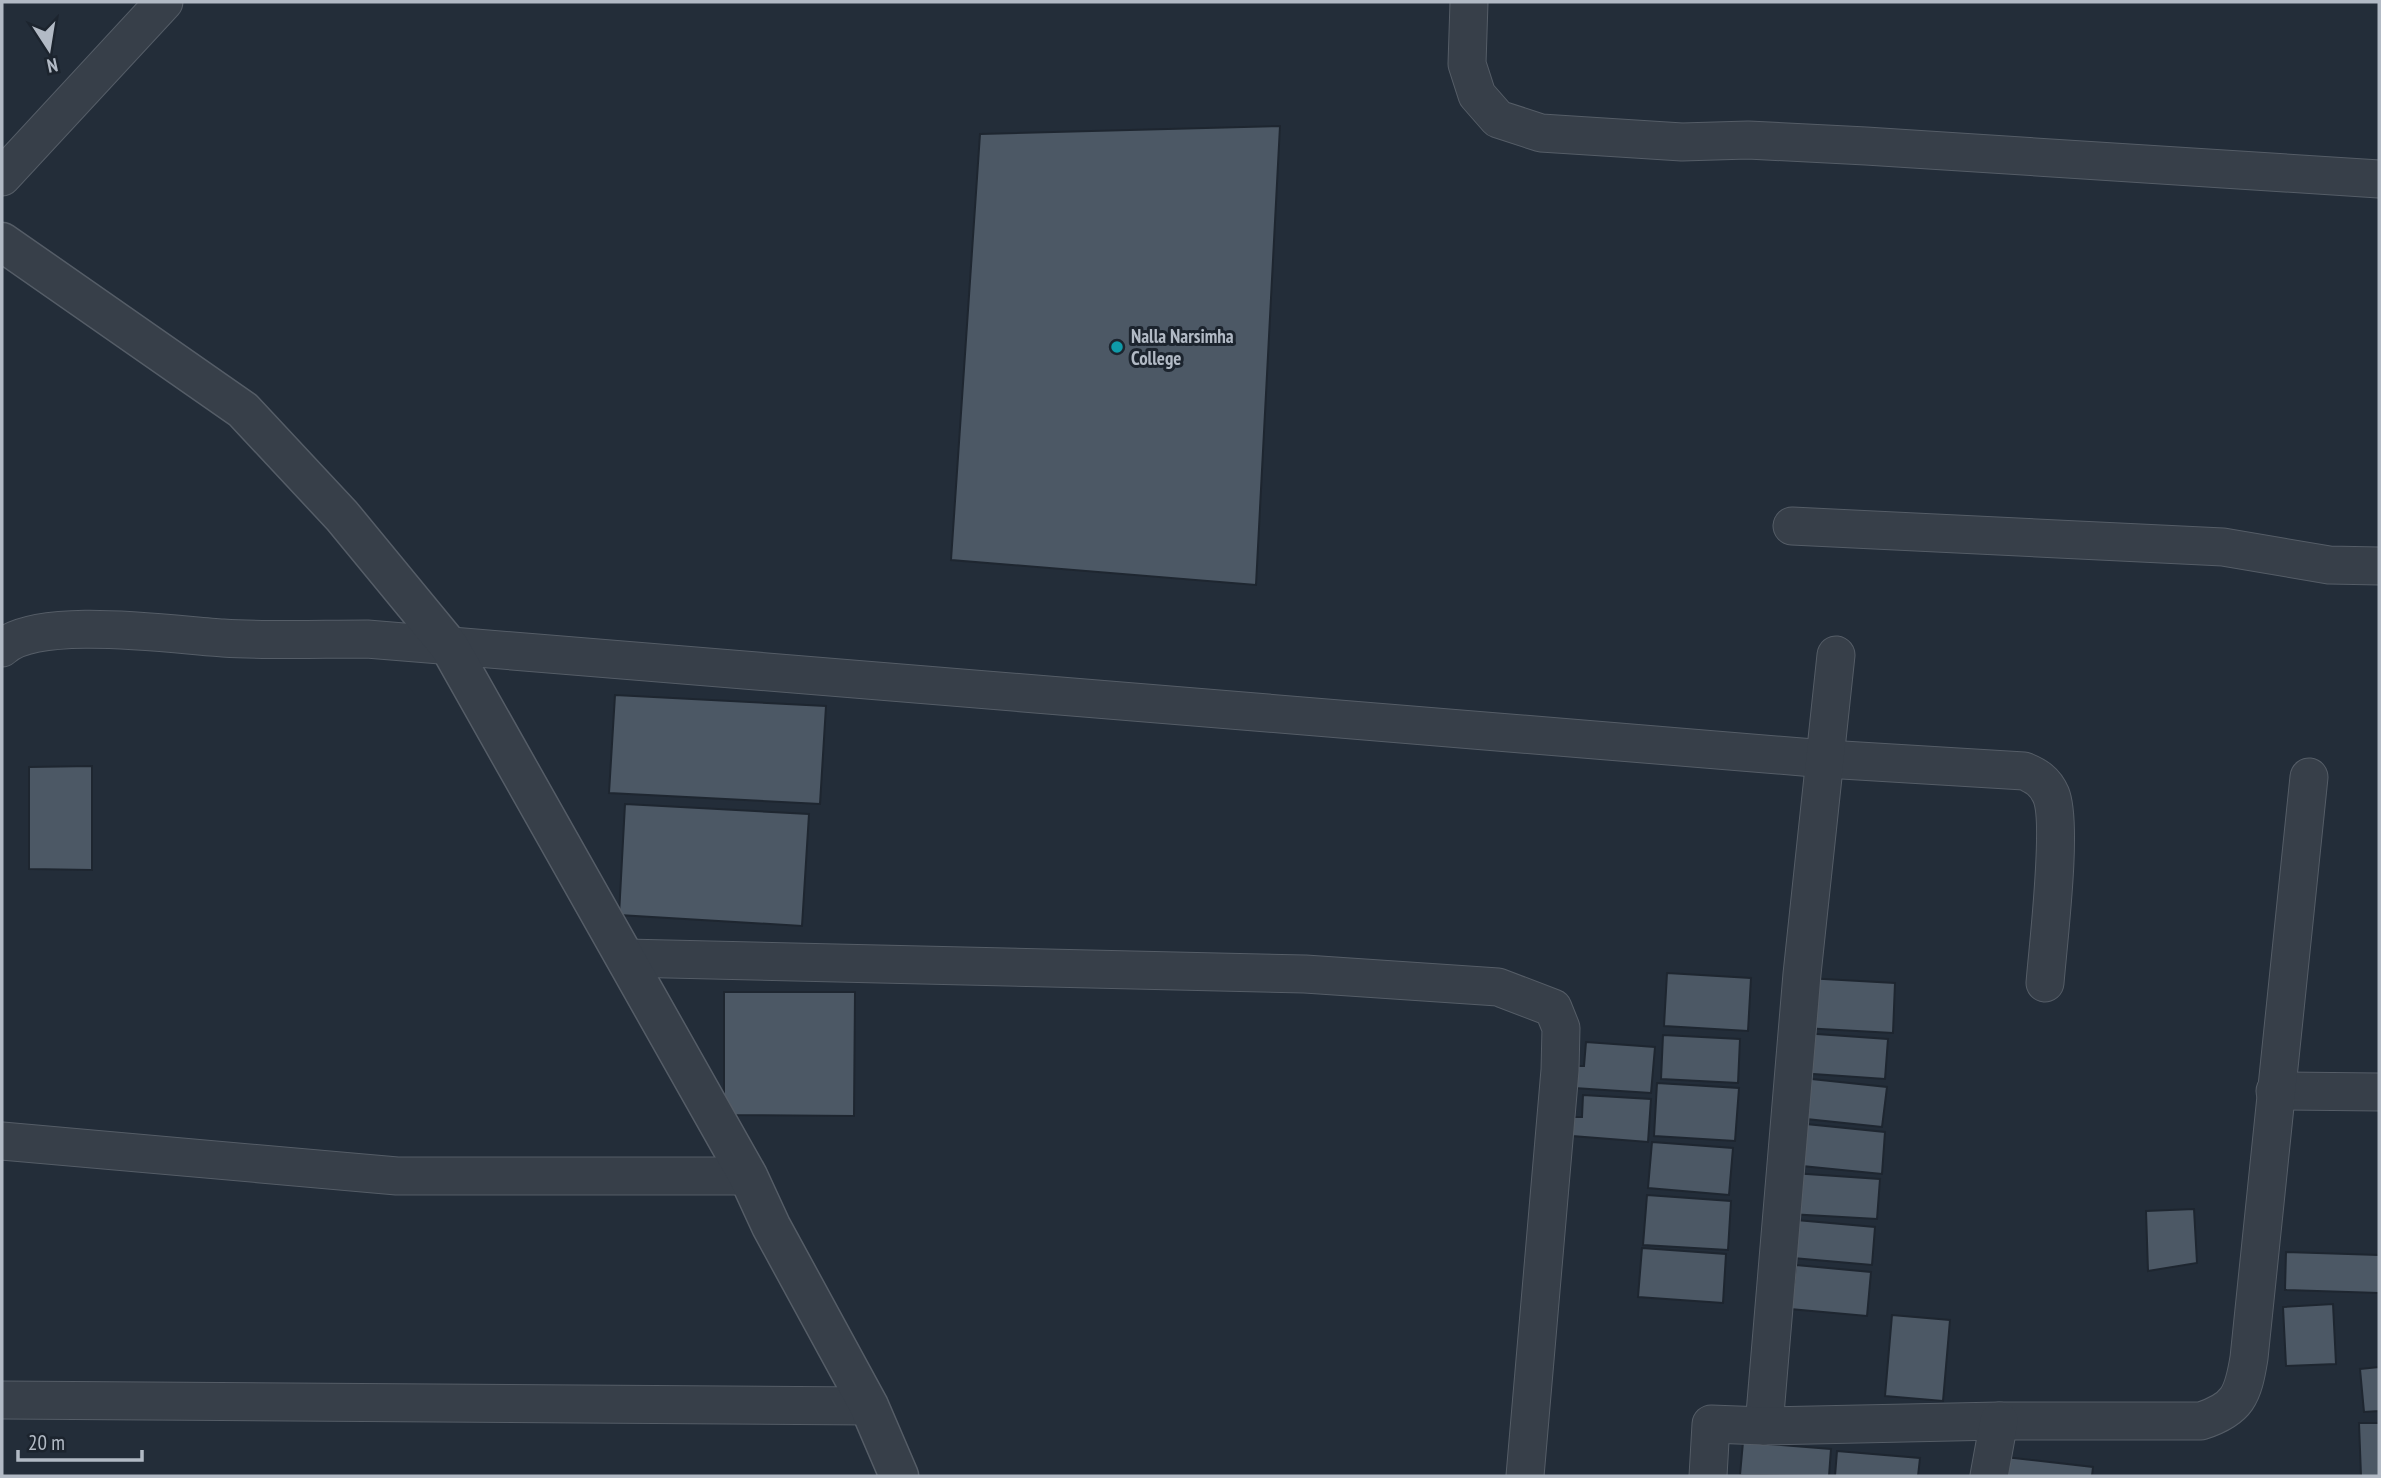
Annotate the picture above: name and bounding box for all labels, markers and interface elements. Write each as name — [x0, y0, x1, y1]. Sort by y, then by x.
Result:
north arrow — [14, 14, 84, 84]
text: N — [45, 53, 60, 78]
place label: Nalla Narsimha College — [1131, 324, 1234, 370]
marker: Nalla Narsimha College — [1109, 339, 1125, 355]
scale bar — [18, 1418, 142, 1462]
text: 20 m — [28, 1429, 65, 1456]

